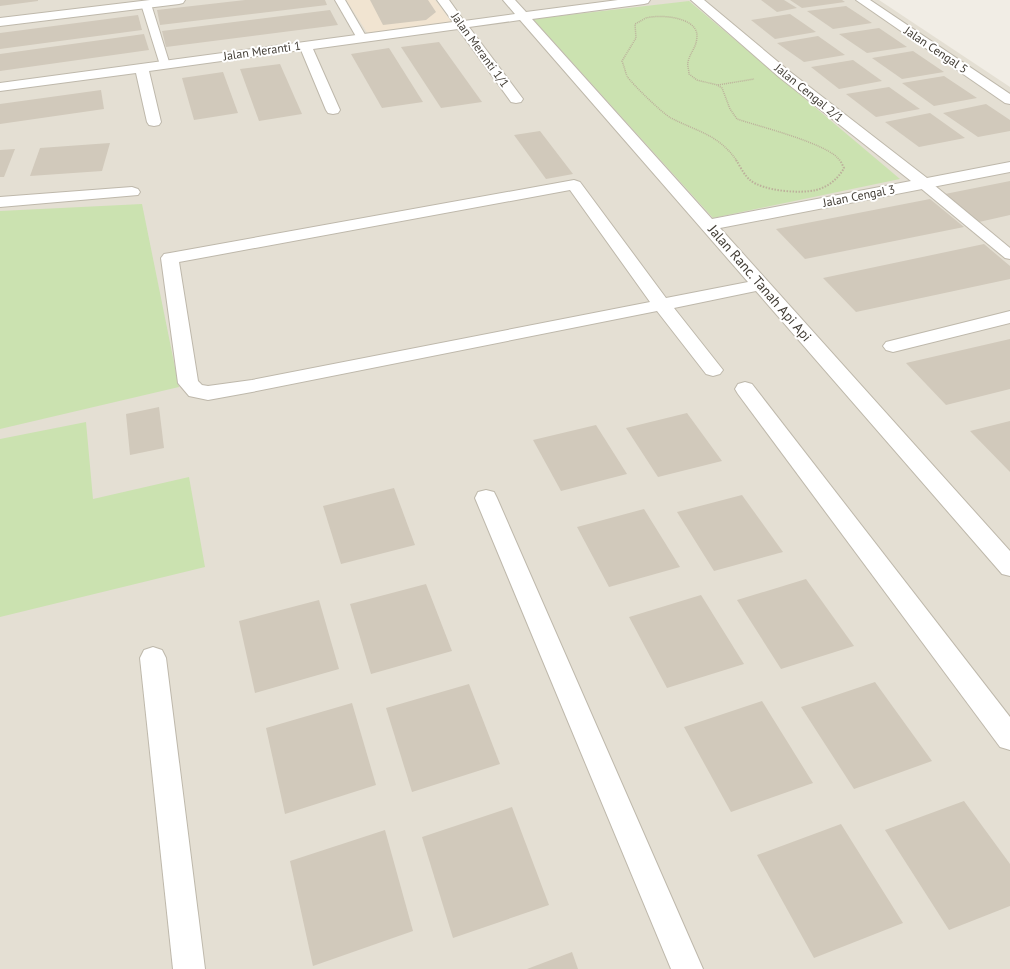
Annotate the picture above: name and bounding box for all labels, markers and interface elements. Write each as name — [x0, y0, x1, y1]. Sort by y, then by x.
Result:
street label: Jalan Meranti 1/1 — [448, 9, 513, 90]
street label: Jalan Cengal 5 — [901, 22, 971, 76]
street label: Jalan Meranti 1 — [221, 38, 302, 63]
street label: Jalan Cengal 2/1 — [771, 60, 847, 125]
street label: Jalan Cengal 3 — [820, 181, 896, 210]
street label: Jalan Ranc. Tanah Api Api — [704, 220, 816, 345]

